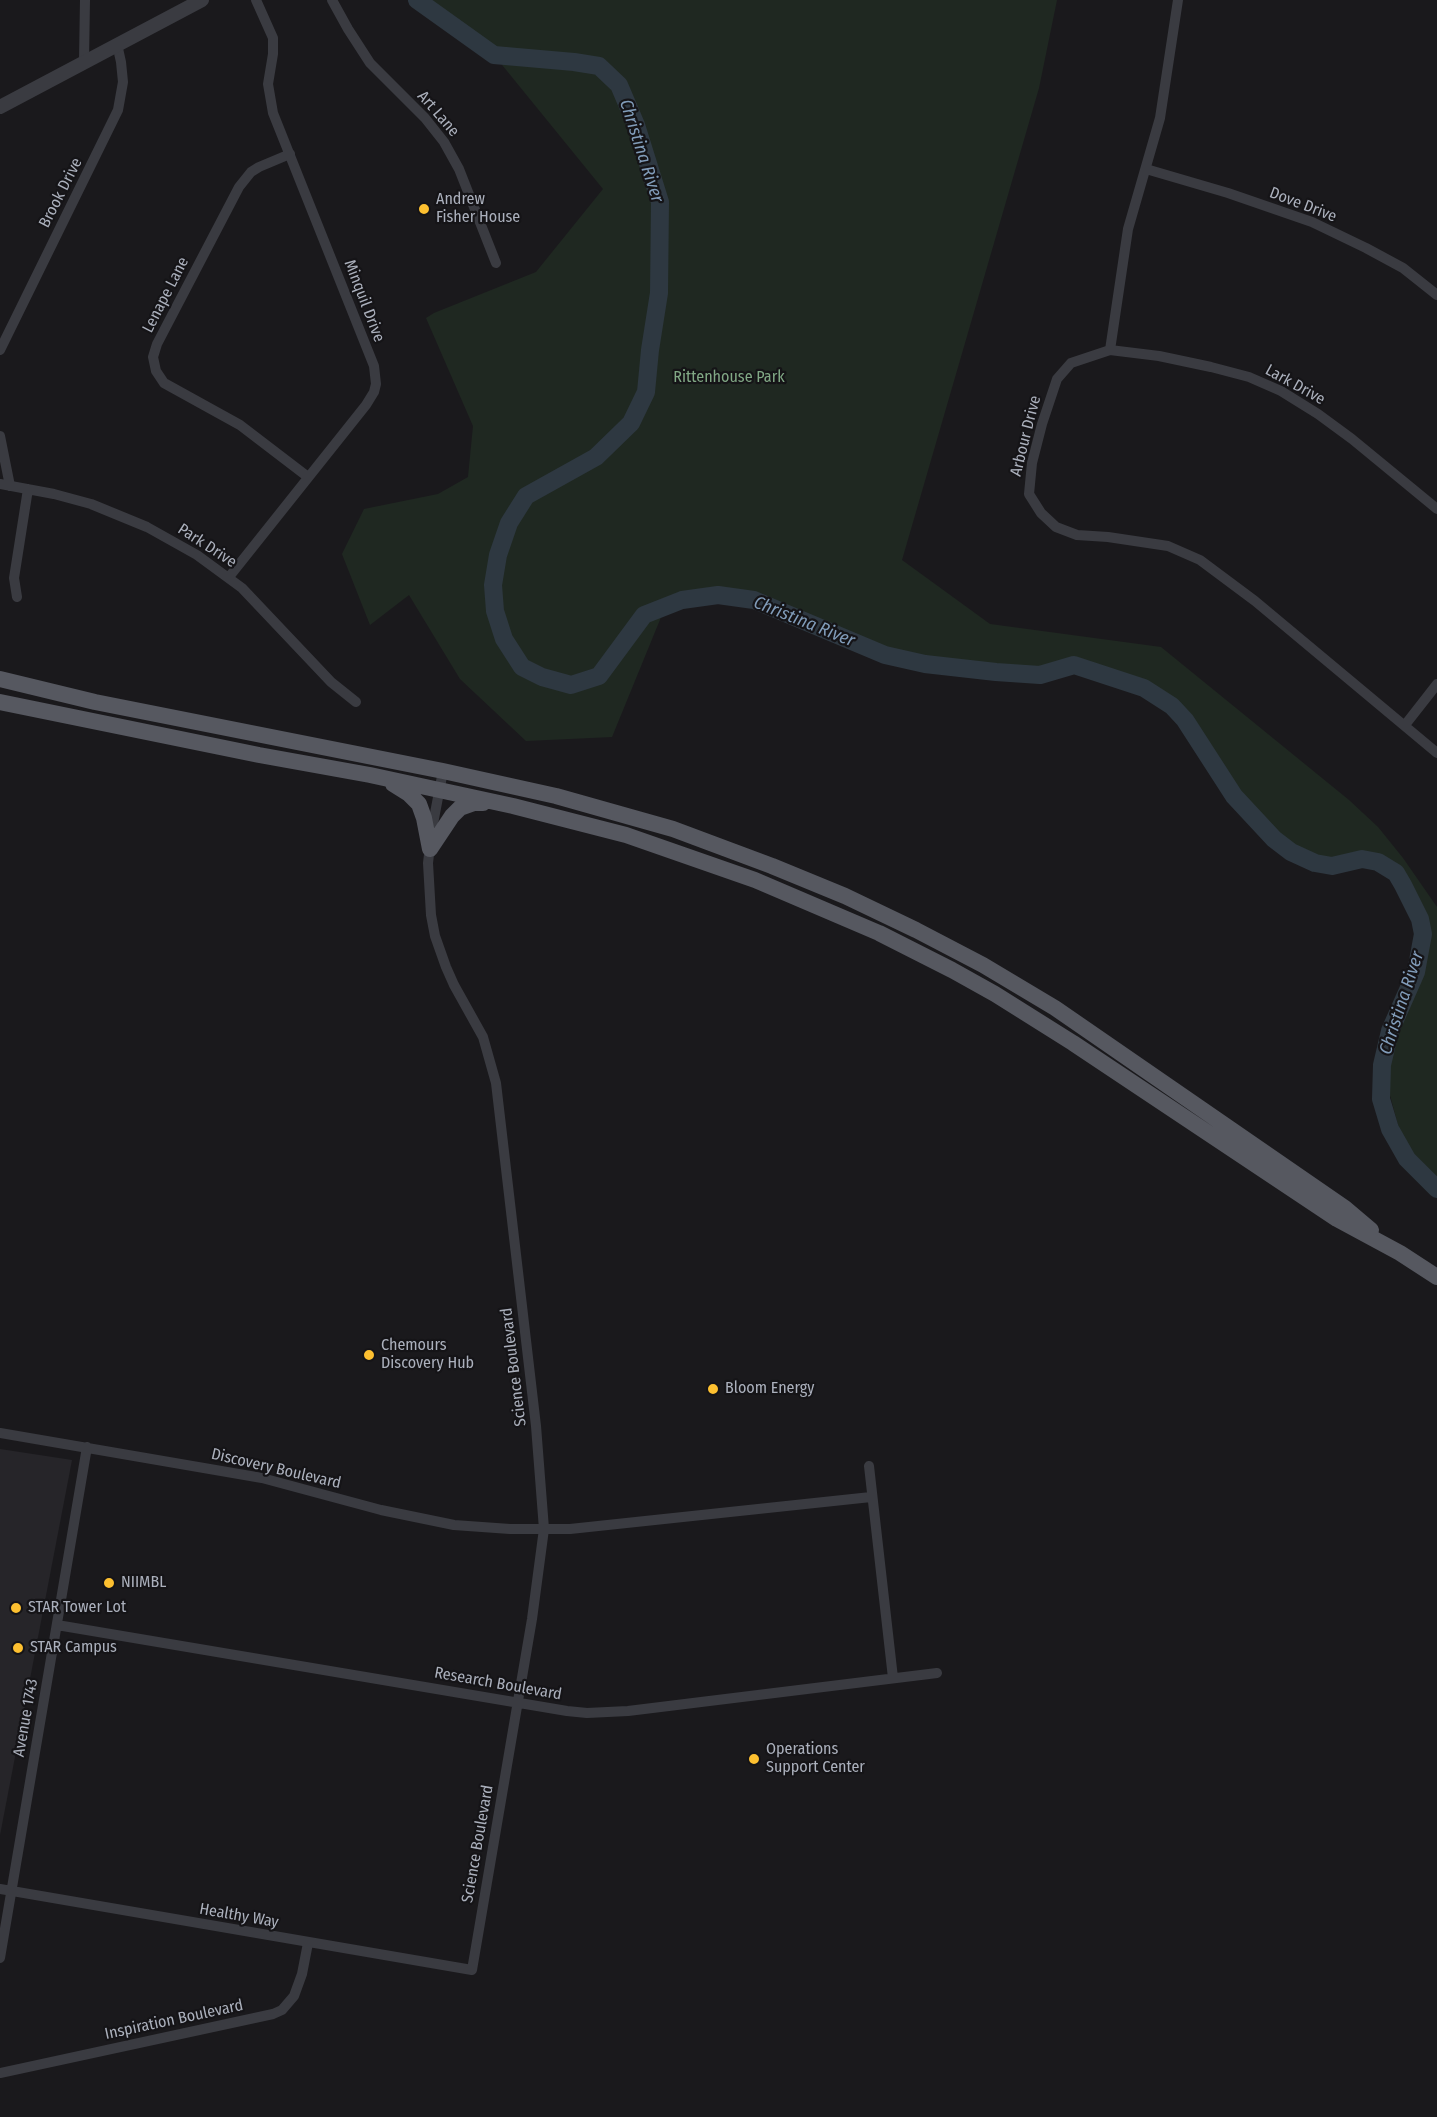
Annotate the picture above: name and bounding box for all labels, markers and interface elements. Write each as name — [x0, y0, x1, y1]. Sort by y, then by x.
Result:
street label: Art Lane — [413, 87, 463, 141]
water label: Christina River — [614, 97, 668, 205]
street label: Brook Drive — [35, 155, 87, 231]
street label: Dove Drive — [1267, 183, 1339, 227]
place label: Andrew Fisher House — [436, 190, 520, 228]
marker: Andrew Fisher House — [417, 202, 431, 216]
street label: Lenape Lane — [139, 254, 193, 336]
street label: Minquil Drive — [340, 257, 388, 345]
street label: Lark Drive — [1262, 361, 1328, 409]
park label: Rittenhouse Park — [673, 368, 785, 388]
street label: Arbour Drive — [1007, 394, 1045, 478]
street label: Park Drive — [174, 520, 240, 572]
water label: Christina River — [750, 592, 858, 652]
water label: Christina River — [1375, 949, 1429, 1057]
street label: Science Boulevard — [497, 1307, 531, 1427]
place label: Chemours Discovery Hub — [381, 1336, 474, 1374]
marker: Chemours Discovery Hub — [362, 1348, 376, 1362]
place label: Bloom Energy — [725, 1379, 814, 1399]
marker: Bloom Energy — [706, 1382, 720, 1396]
street label: Discovery Boulevard — [209, 1445, 343, 1493]
place label: NIIMBL — [121, 1573, 166, 1593]
marker: NIIMBL — [102, 1576, 116, 1590]
place label: STAR Tower Lot — [28, 1598, 126, 1618]
marker: STAR Tower Lot — [9, 1601, 23, 1615]
place label: STAR Campus — [30, 1638, 117, 1658]
marker: STAR Campus — [11, 1641, 25, 1655]
street label: Research Boulevard — [433, 1663, 563, 1705]
street label: Avenue 1743 — [10, 1678, 42, 1758]
place label: Operations Support Center — [766, 1740, 865, 1778]
marker: Operations Support Center — [747, 1752, 761, 1766]
street label: Science Boulevard — [458, 1784, 498, 1904]
street label: Healthy Way — [198, 1900, 280, 1932]
street label: Inspiration Boulevard — [103, 1996, 245, 2044]

